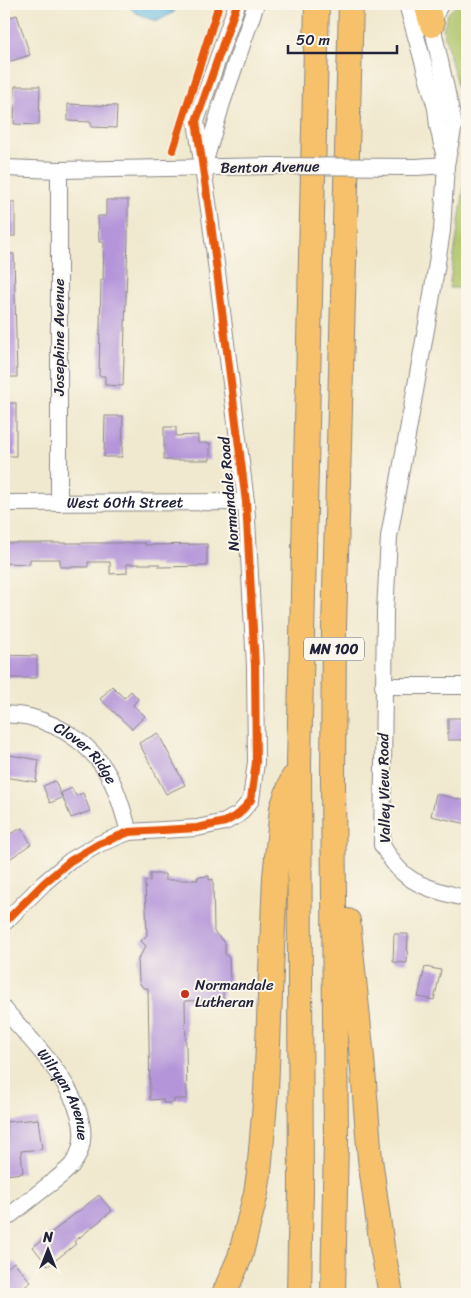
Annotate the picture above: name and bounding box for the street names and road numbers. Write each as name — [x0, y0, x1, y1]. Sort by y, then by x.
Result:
street label: Benton Avenue — [220, 153, 320, 181]
street label: Josephine Avenue — [46, 278, 72, 397]
street label: Normandale Road — [211, 435, 247, 552]
street label: West 60th Street — [67, 489, 184, 516]
road number: MN 100 — [304, 638, 364, 661]
street label: Clover Ridge — [49, 715, 124, 789]
street label: Valley View Road — [370, 732, 398, 843]
street label: Wilryan Avenue — [30, 1042, 96, 1141]

